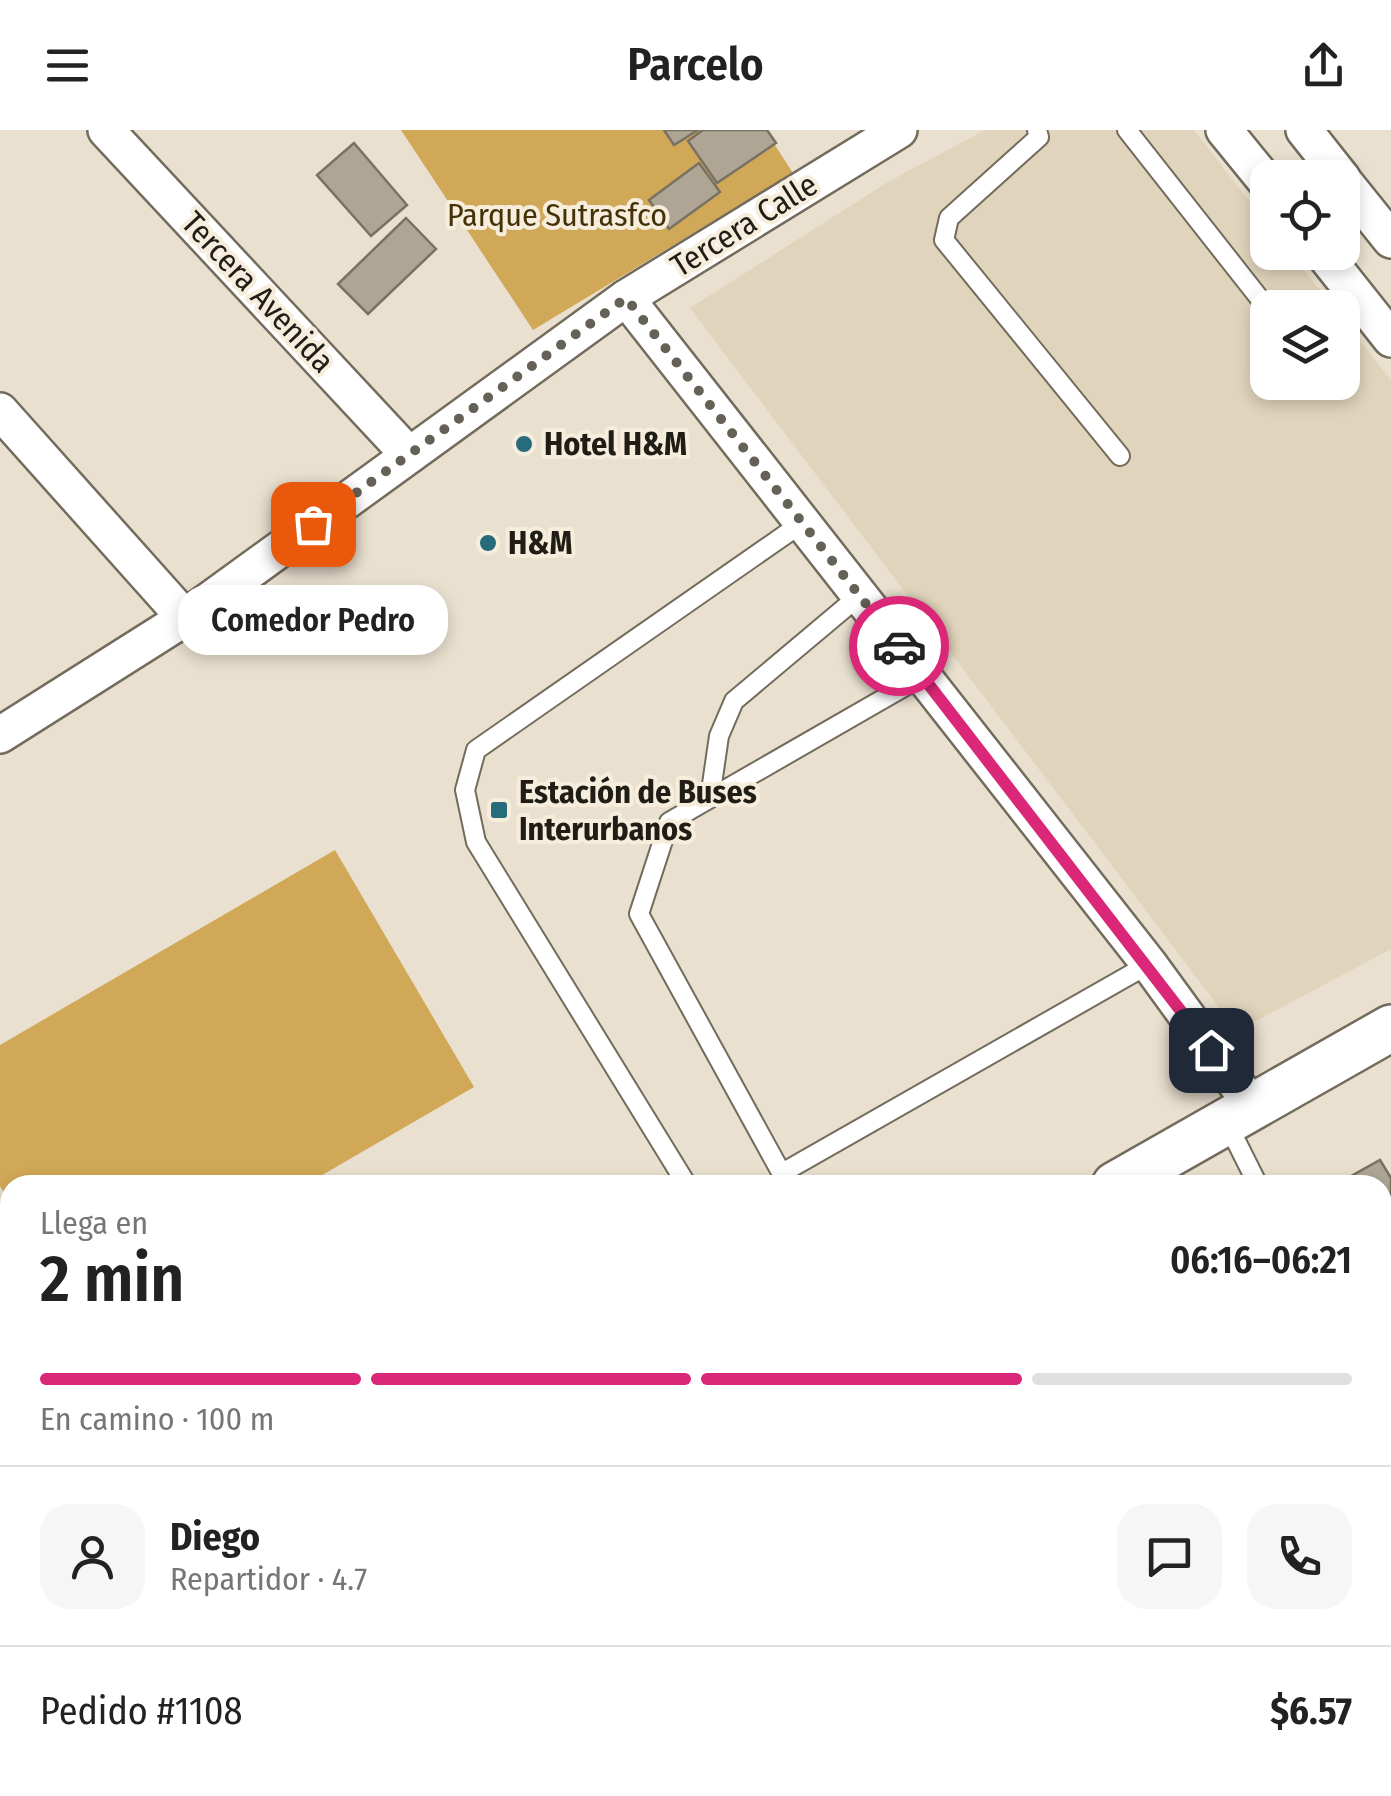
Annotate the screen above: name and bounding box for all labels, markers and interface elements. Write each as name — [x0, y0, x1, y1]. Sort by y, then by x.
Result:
icon: menu — [40, 38, 95, 93]
text: Parcelo — [627, 38, 764, 92]
icon: share — [1296, 38, 1351, 93]
map controls — [1250, 160, 1360, 400]
button: locate — [1250, 160, 1360, 270]
street label: Tercera Calle — [664, 165, 824, 285]
park label: Parque Sutrasfco — [447, 196, 667, 234]
street label: Tercera Avenida — [174, 204, 342, 380]
button: layers — [1250, 290, 1360, 400]
place label: Hotel H&M — [544, 425, 687, 463]
marker: Hotel H&M — [513, 433, 535, 455]
pin — [271, 482, 356, 567]
icon: bag — [286, 497, 341, 552]
place label: H&M — [508, 524, 572, 562]
marker: H&M — [477, 532, 499, 554]
callout: Comedor Pedro — [178, 584, 448, 654]
courier — [849, 596, 949, 696]
text: Comedor Pedro — [211, 601, 415, 639]
icon: car — [872, 619, 927, 674]
place label: Estación de Buses Interurbanos — [519, 773, 757, 848]
marker: Estación de Buses Interurbanos — [488, 799, 510, 821]
pin — [1169, 1008, 1254, 1093]
icon: home — [1184, 1023, 1239, 1078]
text: Llega en — [40, 1204, 148, 1242]
text: 06:16–06:21 — [1170, 1237, 1352, 1283]
text: 2 min — [40, 1240, 184, 1318]
text: En camino · 100 m — [40, 1400, 274, 1438]
button: person — [40, 1504, 145, 1609]
button: chat — [1117, 1504, 1222, 1609]
button: phone — [1247, 1504, 1352, 1609]
text: Diego — [170, 1514, 260, 1560]
text: Repartidor · 4.7 — [170, 1560, 367, 1598]
text: Pedido #1108 — [40, 1688, 243, 1734]
text: $6.57 — [1270, 1688, 1352, 1734]

